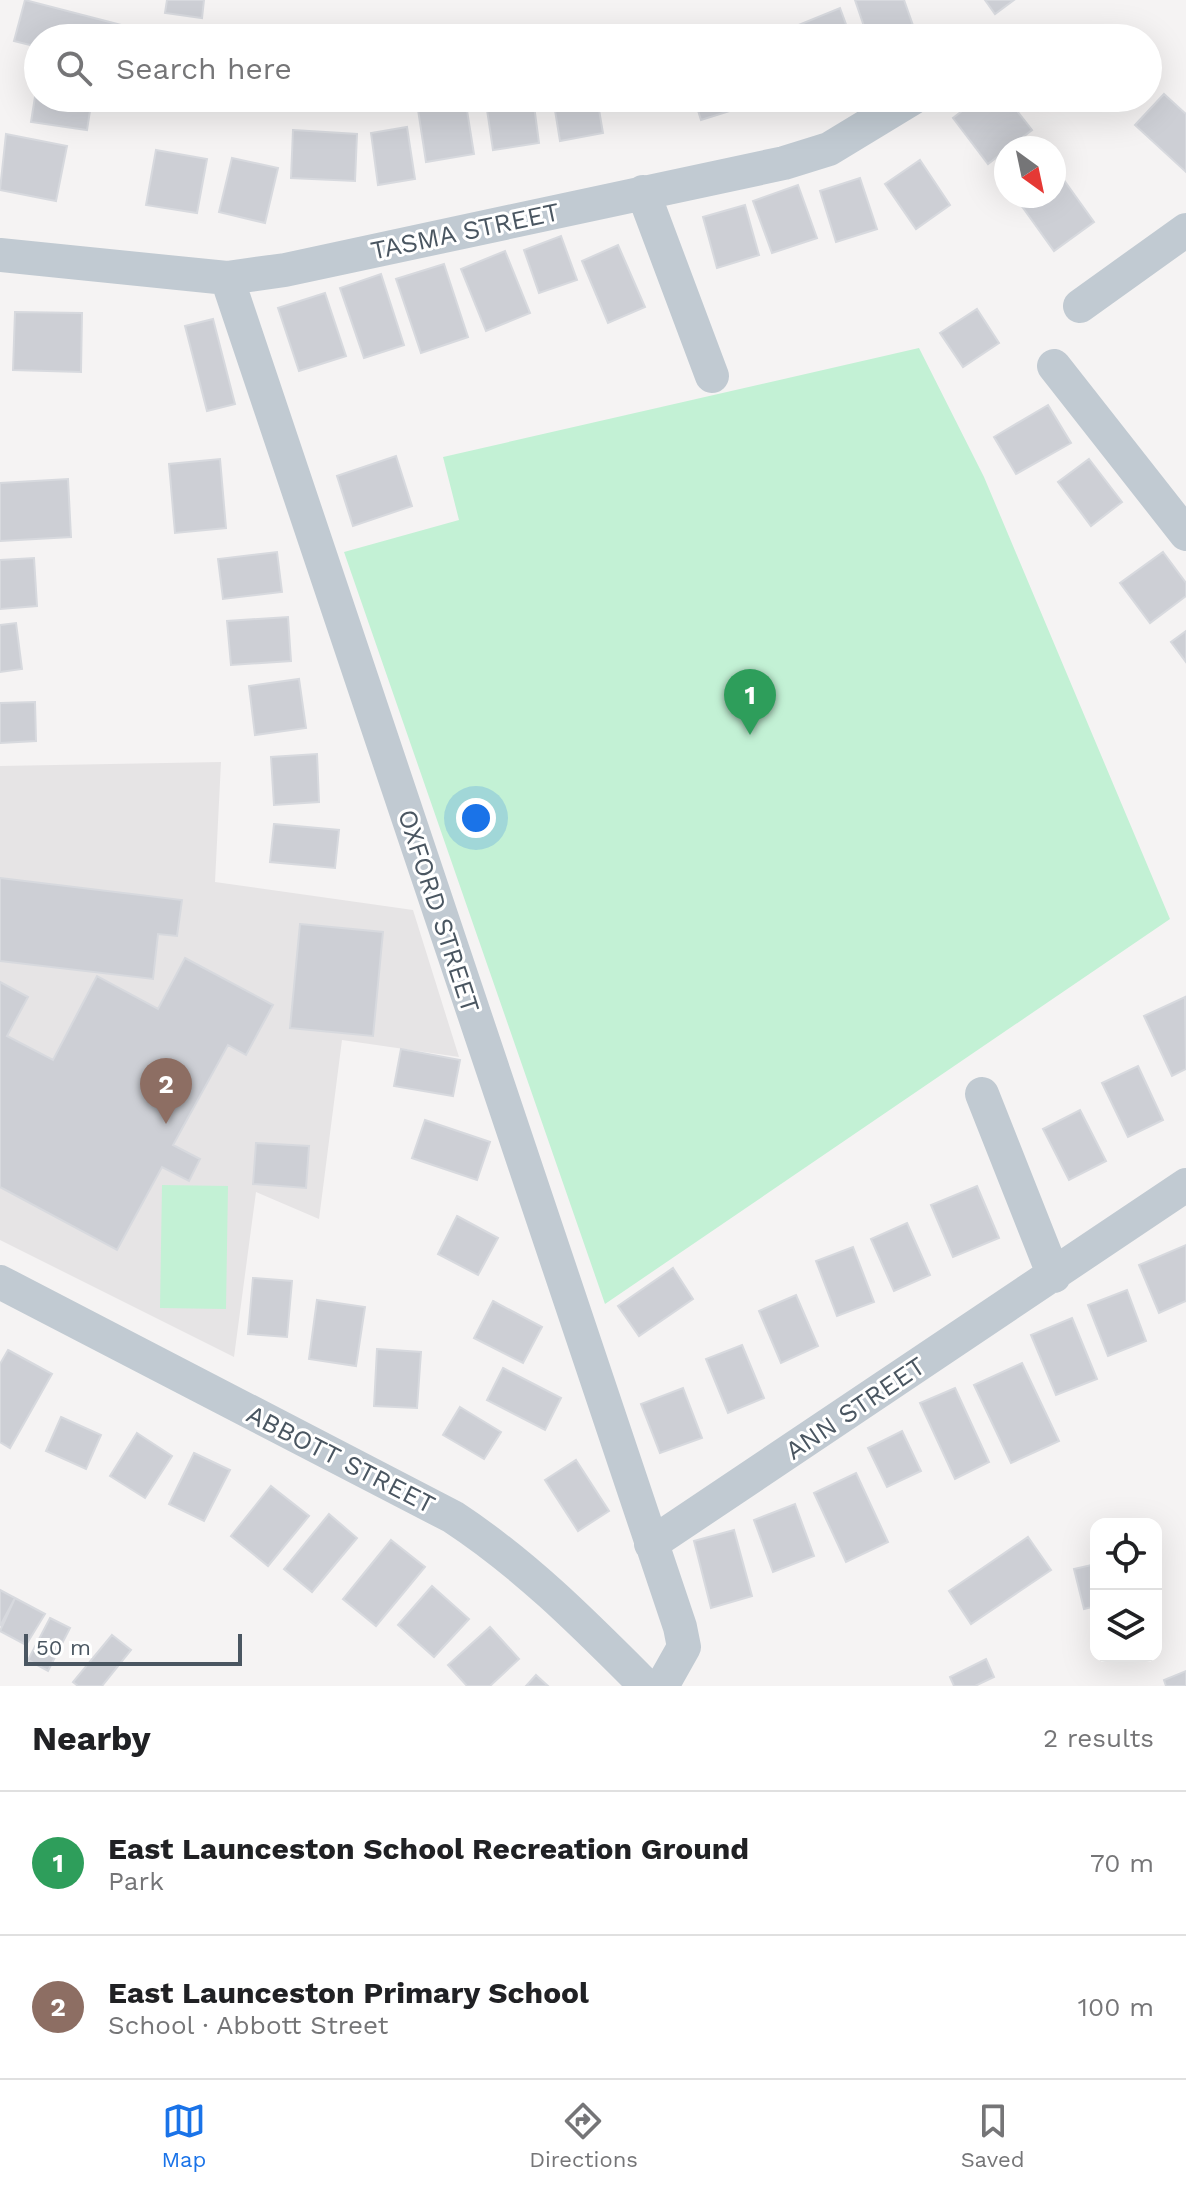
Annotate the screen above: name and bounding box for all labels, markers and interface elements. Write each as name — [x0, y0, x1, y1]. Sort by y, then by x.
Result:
search box — [24, 24, 1162, 112]
icon: search — [52, 46, 96, 90]
text: Search here — [116, 51, 292, 86]
north arrow — [994, 136, 1066, 208]
street label: TASMA STREET — [368, 196, 562, 266]
pin: 1 — [724, 669, 776, 735]
your location — [456, 798, 496, 838]
street label: OXFORD STREET — [392, 806, 486, 1016]
pin: 2 — [140, 1058, 192, 1124]
street label: ANN STREET — [779, 1350, 931, 1466]
street label: ABBOTT STREET — [242, 1399, 440, 1519]
map controls — [1090, 1518, 1162, 1662]
button: locate — [1090, 1518, 1162, 1590]
button: layers — [1090, 1590, 1162, 1662]
scale bar — [24, 1630, 242, 1666]
text: 50 m — [36, 1635, 91, 1660]
text: Nearby — [32, 1718, 151, 1758]
text: 2 results — [1043, 1723, 1154, 1753]
text: East Launceston School Recreation Ground — [108, 1831, 749, 1866]
text: 1 — [52, 1848, 64, 1878]
text: 70 m — [1090, 1848, 1154, 1878]
text: Park — [108, 1866, 164, 1896]
text: East Launceston Primary School — [108, 1975, 589, 2010]
text: 2 — [50, 1992, 66, 2022]
text: 100 m — [1078, 1992, 1154, 2022]
text: School · Abbott Street — [108, 2010, 389, 2040]
tab: Map — [161, 2099, 206, 2172]
tab: Directions — [529, 2099, 638, 2172]
tab: Saved — [961, 2099, 1025, 2172]

